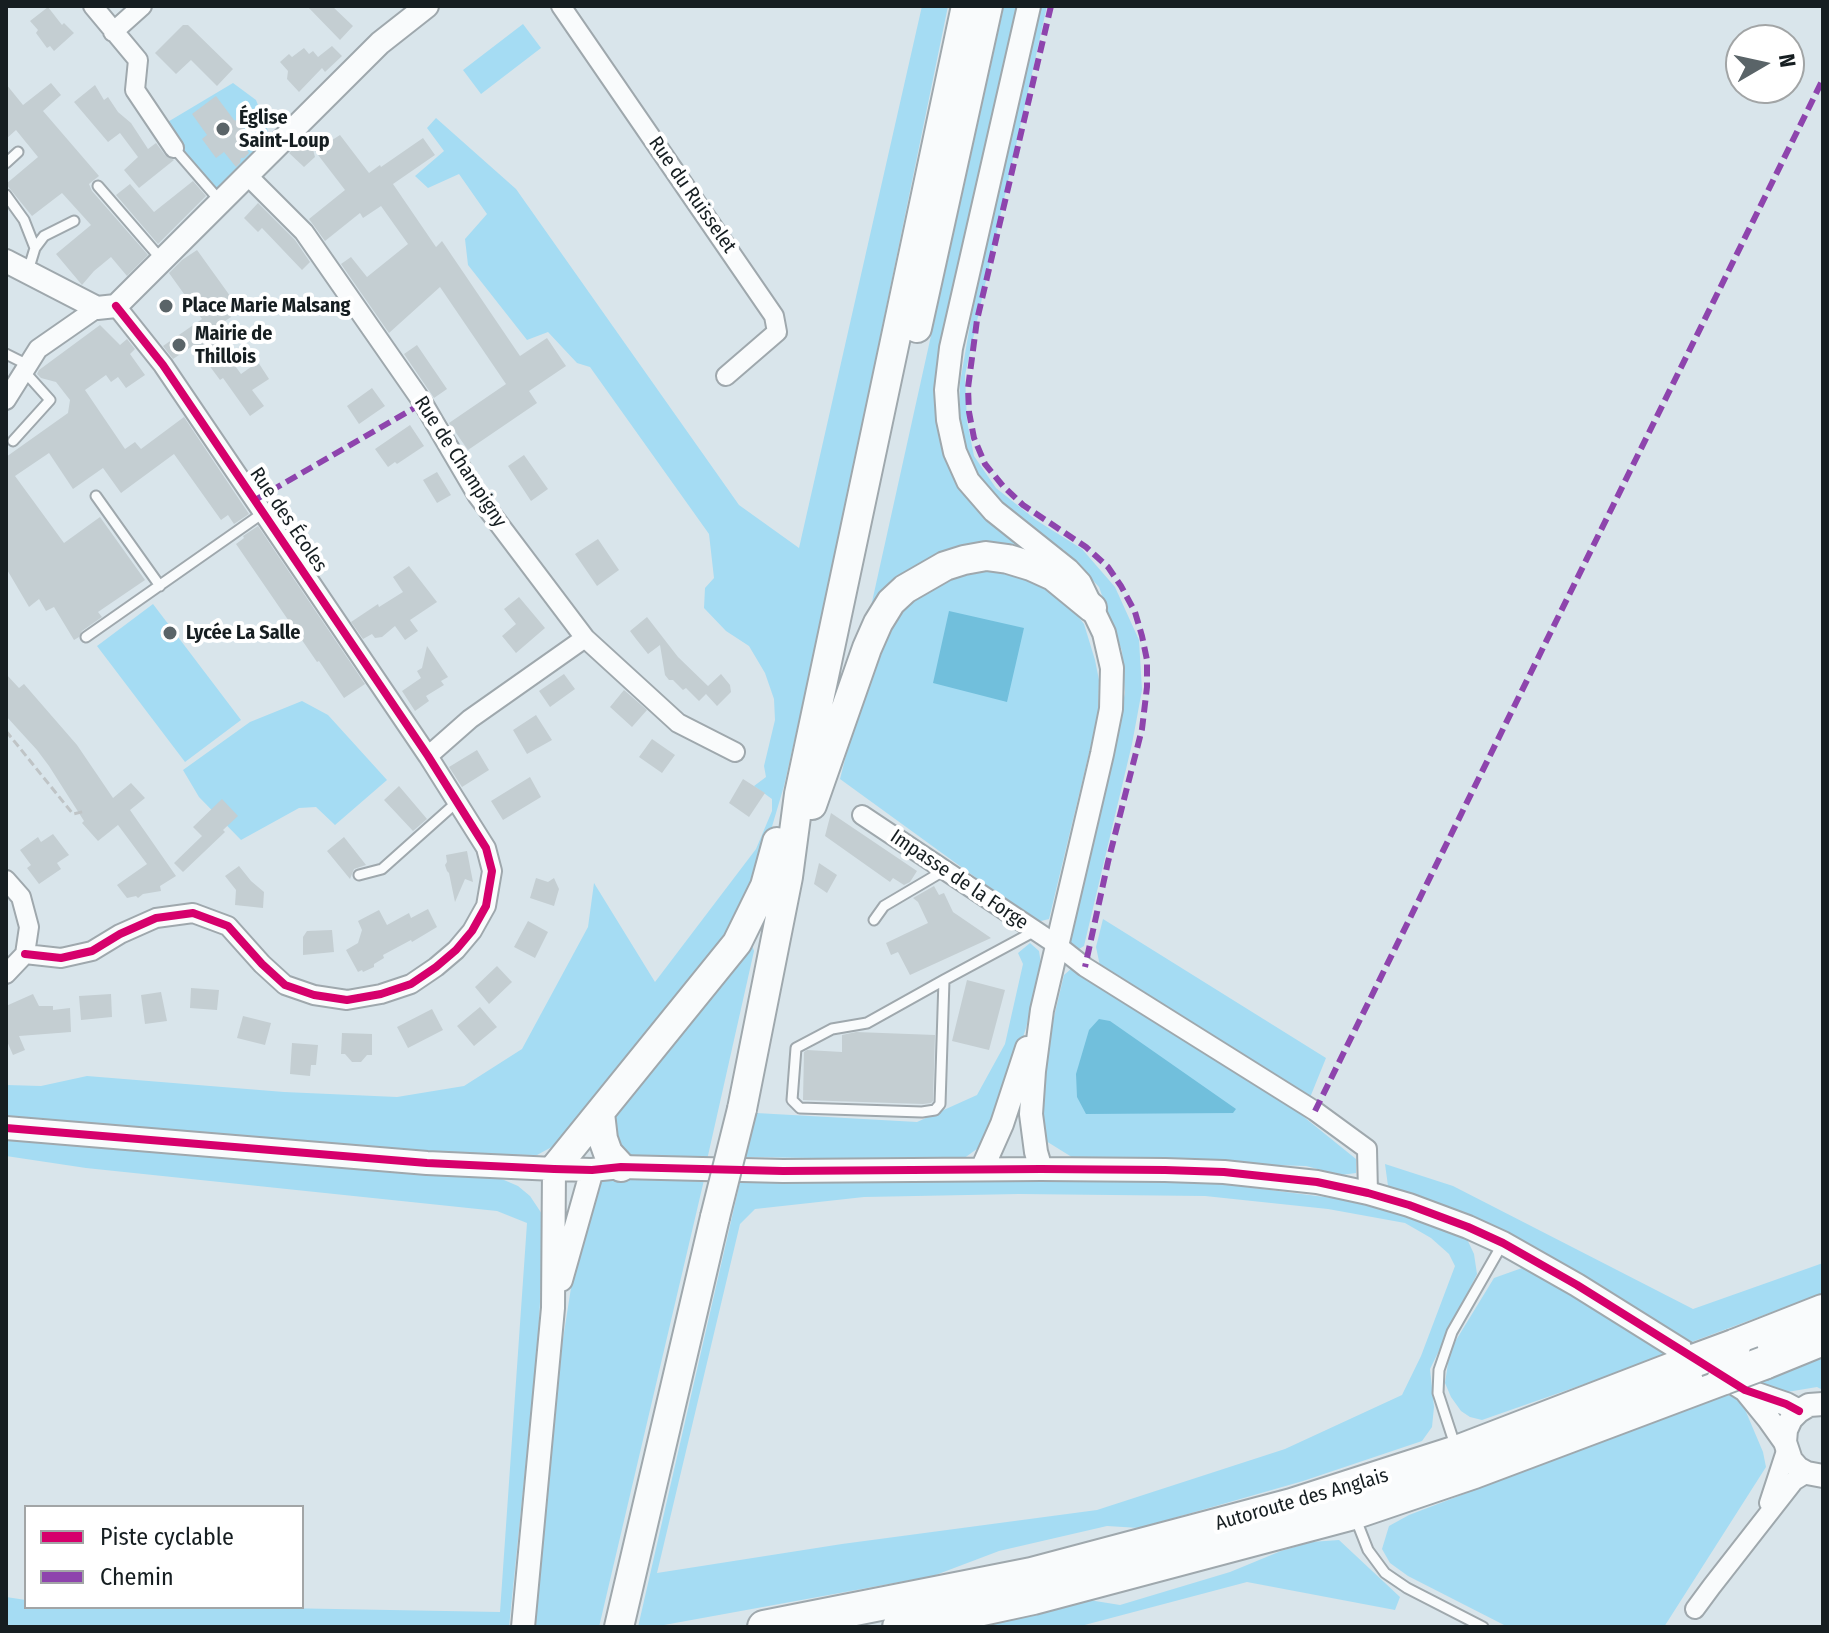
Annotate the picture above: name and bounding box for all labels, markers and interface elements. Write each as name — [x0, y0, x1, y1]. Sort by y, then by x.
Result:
north arrow — [1725, 24, 1805, 104]
text: N — [1773, 52, 1802, 69]
place label: Église Saint-Loup — [239, 106, 330, 153]
marker: Église Saint-Loup — [214, 120, 232, 138]
street label: Rue du Ruisselet — [643, 132, 741, 258]
place label: Place Marie Malsang — [182, 294, 350, 318]
marker: Place Marie Malsang — [157, 297, 175, 315]
place label: Mairie de Thillois — [195, 322, 272, 369]
marker: Mairie de Thillois — [170, 336, 188, 354]
street label: Rue de Champigny — [409, 392, 511, 532]
street label: Rue des Écoles — [244, 463, 332, 577]
place label: Lycée La Salle — [186, 621, 300, 645]
marker: Lycée La Salle — [161, 624, 179, 642]
street label: Impasse de la Forge — [885, 825, 1033, 935]
street label: Autoroute des Anglais — [1213, 1464, 1391, 1536]
legend — [24, 1505, 304, 1609]
text: Piste cyclable — [100, 1523, 234, 1551]
text: Chemin — [100, 1563, 174, 1591]

